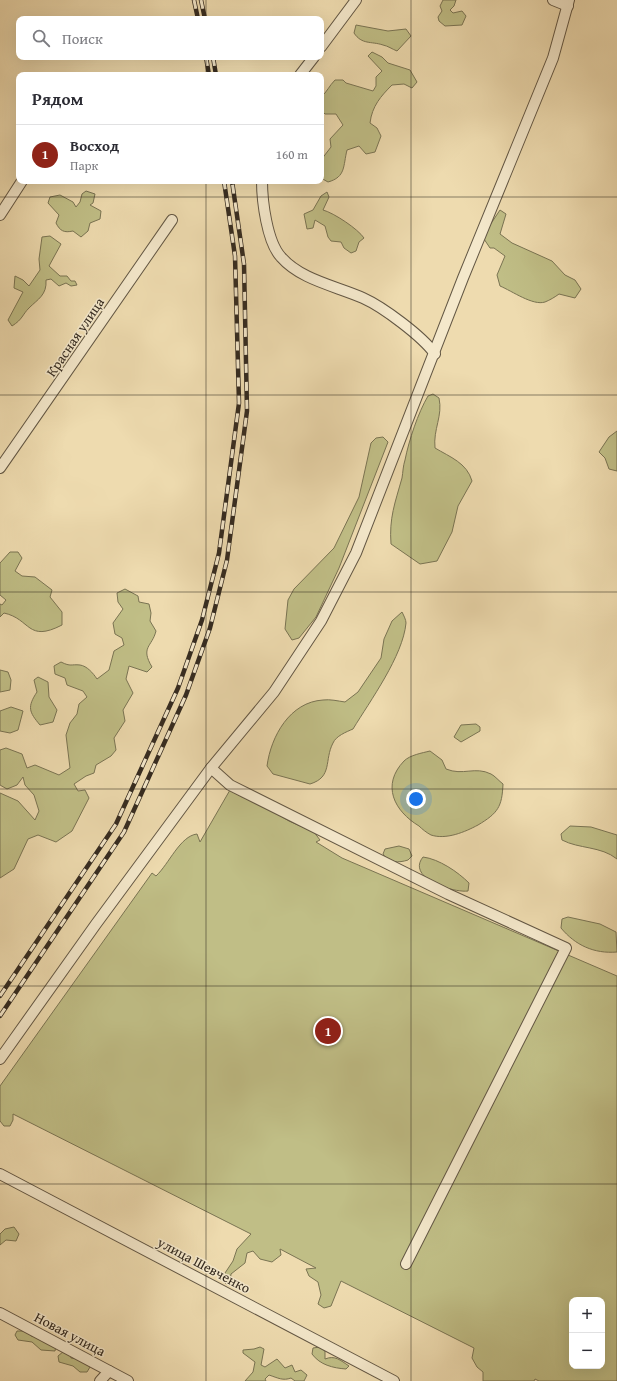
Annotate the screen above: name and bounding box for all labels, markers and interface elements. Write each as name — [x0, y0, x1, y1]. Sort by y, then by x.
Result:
search box — [16, 16, 324, 60]
icon: search — [30, 27, 52, 49]
text: Поиск — [62, 28, 103, 49]
text: Рядом — [32, 86, 83, 111]
text: Восход — [70, 135, 119, 156]
text: 1 — [42, 145, 48, 164]
text: 160 m — [276, 145, 308, 164]
text: Парк — [70, 156, 98, 175]
street label: Красная улица — [41, 293, 109, 381]
your location — [406, 789, 426, 809]
pin: 1 — [315, 1016, 341, 1046]
street label: улица Шевченко — [153, 1232, 254, 1298]
map controls — [569, 1297, 605, 1369]
button: + — [569, 1297, 605, 1333]
street label: Новая улица — [31, 1307, 109, 1361]
button: − — [569, 1333, 605, 1369]

